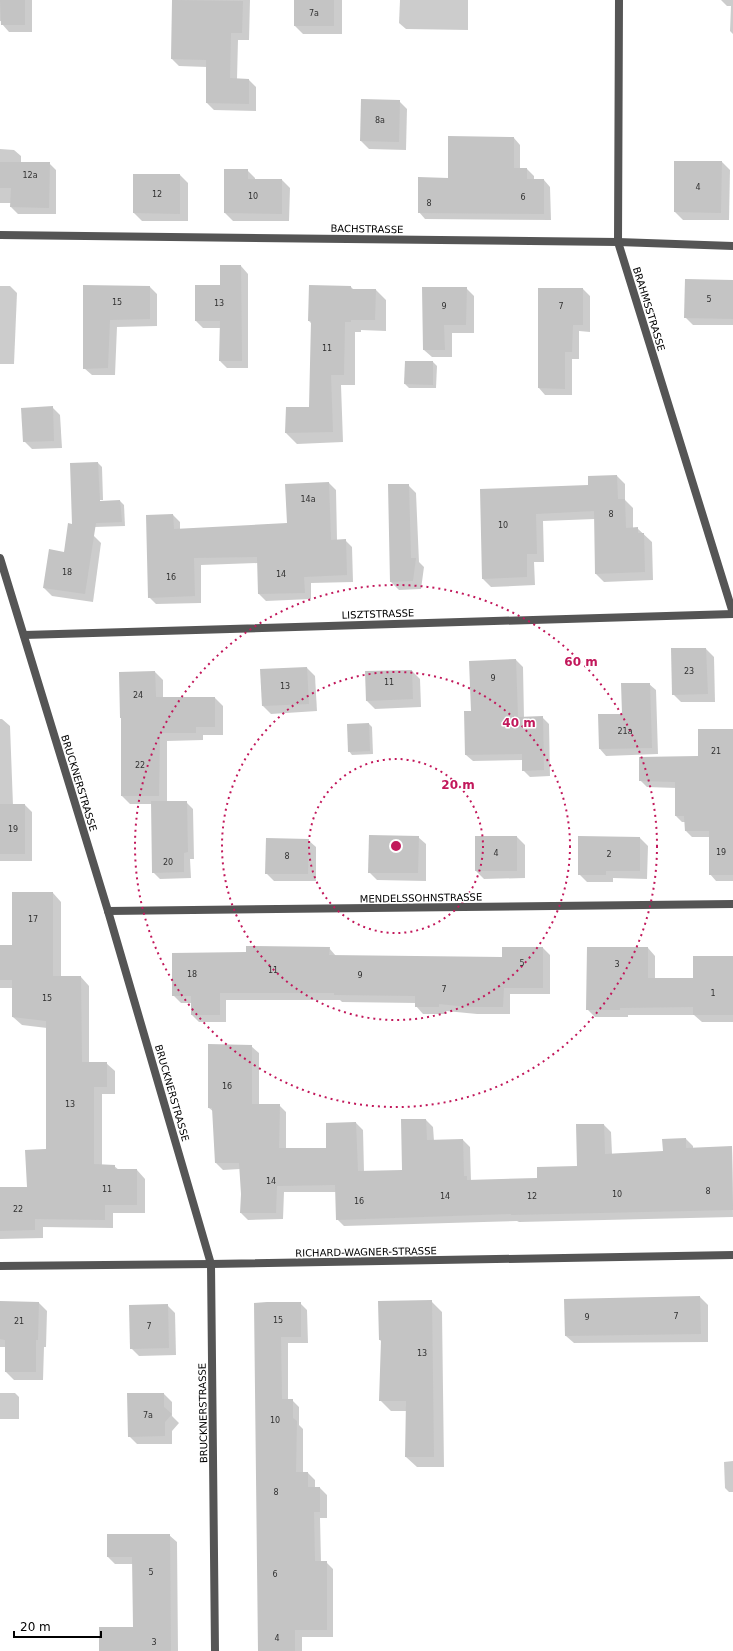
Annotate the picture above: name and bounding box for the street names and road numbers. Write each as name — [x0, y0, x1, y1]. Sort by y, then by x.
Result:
street label: BACHSTRASSE — [330, 223, 404, 235]
street label: BRAHMSSTRASSE — [631, 266, 667, 352]
street label: LISZTSTRASSE — [341, 607, 415, 621]
street label: BRUCKNERSTRASSE — [59, 733, 99, 833]
street label: MENDELSSOHNSTRASSE — [360, 891, 482, 905]
street label: BRUCKNERSTRASSE — [153, 1043, 191, 1143]
street label: RICHARD-WAGNER-STRASSE — [295, 1245, 437, 1259]
street label: BRUCKNERSTRASSE — [197, 1363, 209, 1463]

